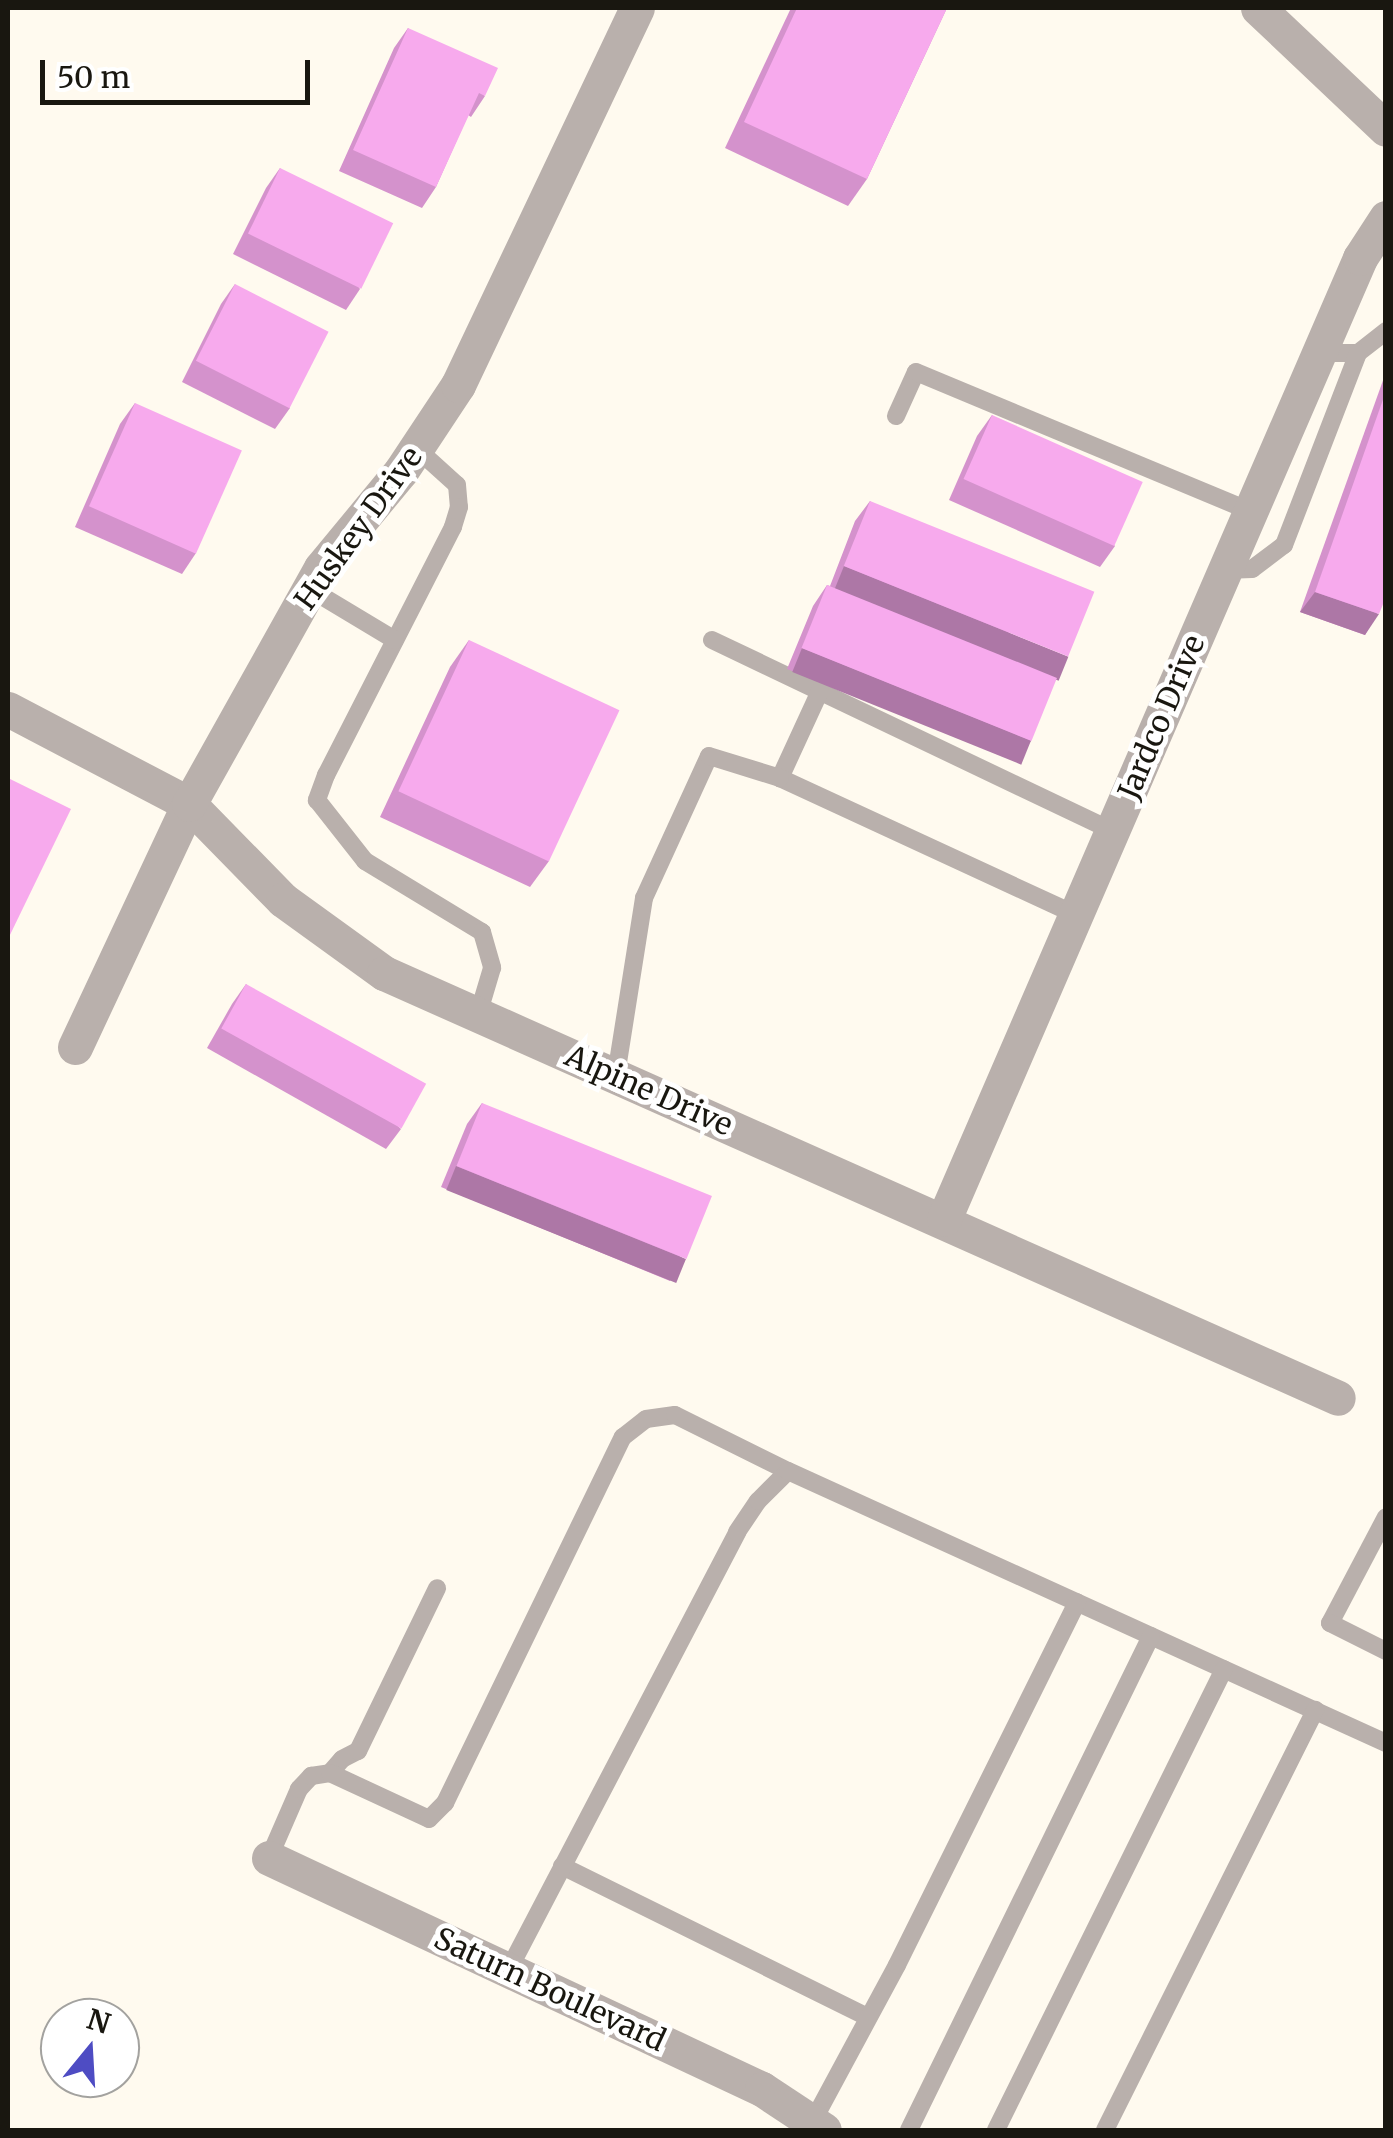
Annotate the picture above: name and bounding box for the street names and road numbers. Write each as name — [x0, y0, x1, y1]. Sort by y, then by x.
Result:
street label: Huskey Drive — [287, 439, 429, 617]
street label: Jardco Drive — [1110, 630, 1212, 804]
street label: Alpine Drive — [560, 1037, 738, 1143]
street label: Saturn Boulevard — [429, 1920, 671, 2058]

